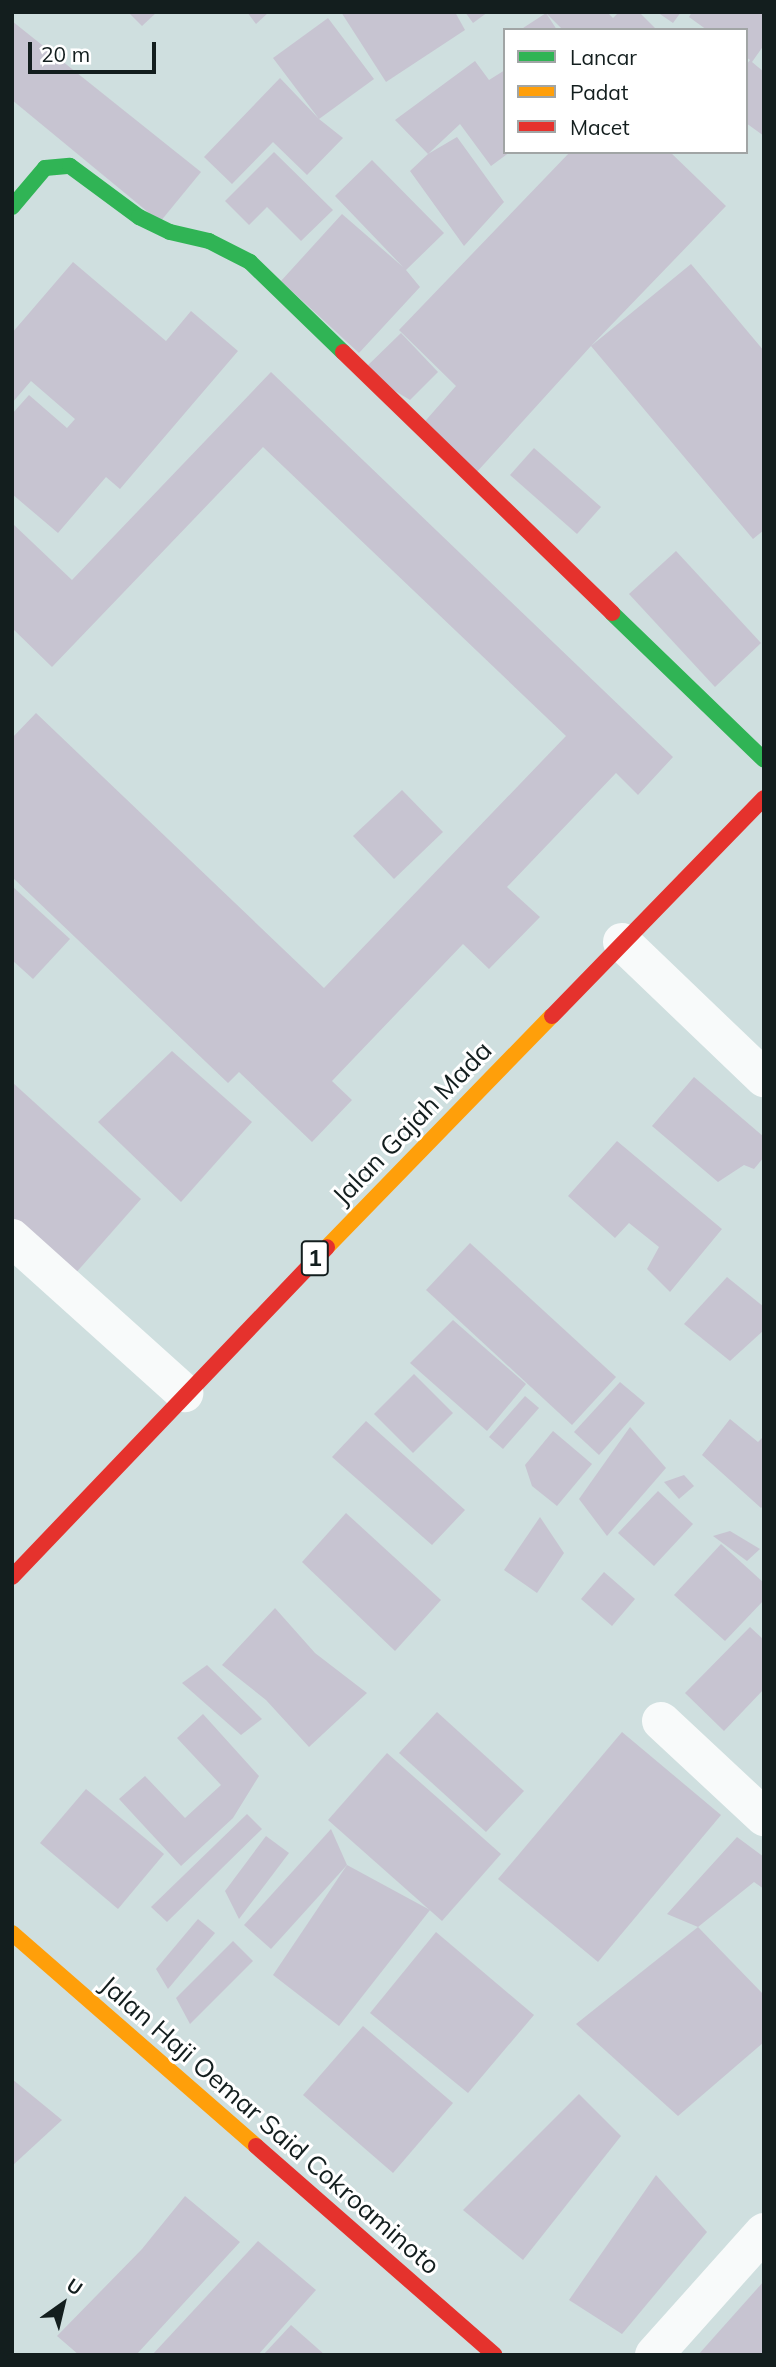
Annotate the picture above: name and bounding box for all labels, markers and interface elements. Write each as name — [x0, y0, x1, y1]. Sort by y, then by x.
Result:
scale bar — [32, 28, 159, 72]
legend — [503, 28, 748, 154]
text: 20 m — [41, 41, 90, 67]
text: Lancar — [570, 44, 637, 70]
text: Padat — [570, 79, 628, 105]
text: Macet — [570, 114, 630, 140]
street label: Jalan Gajah Mada — [326, 1035, 498, 1211]
road number: 1 — [299, 1238, 331, 1278]
street label: Jalan Haji Oemar Said Cokroaminoto — [94, 1969, 446, 2281]
north arrow — [28, 2269, 98, 2339]
text: U — [62, 2273, 87, 2300]

